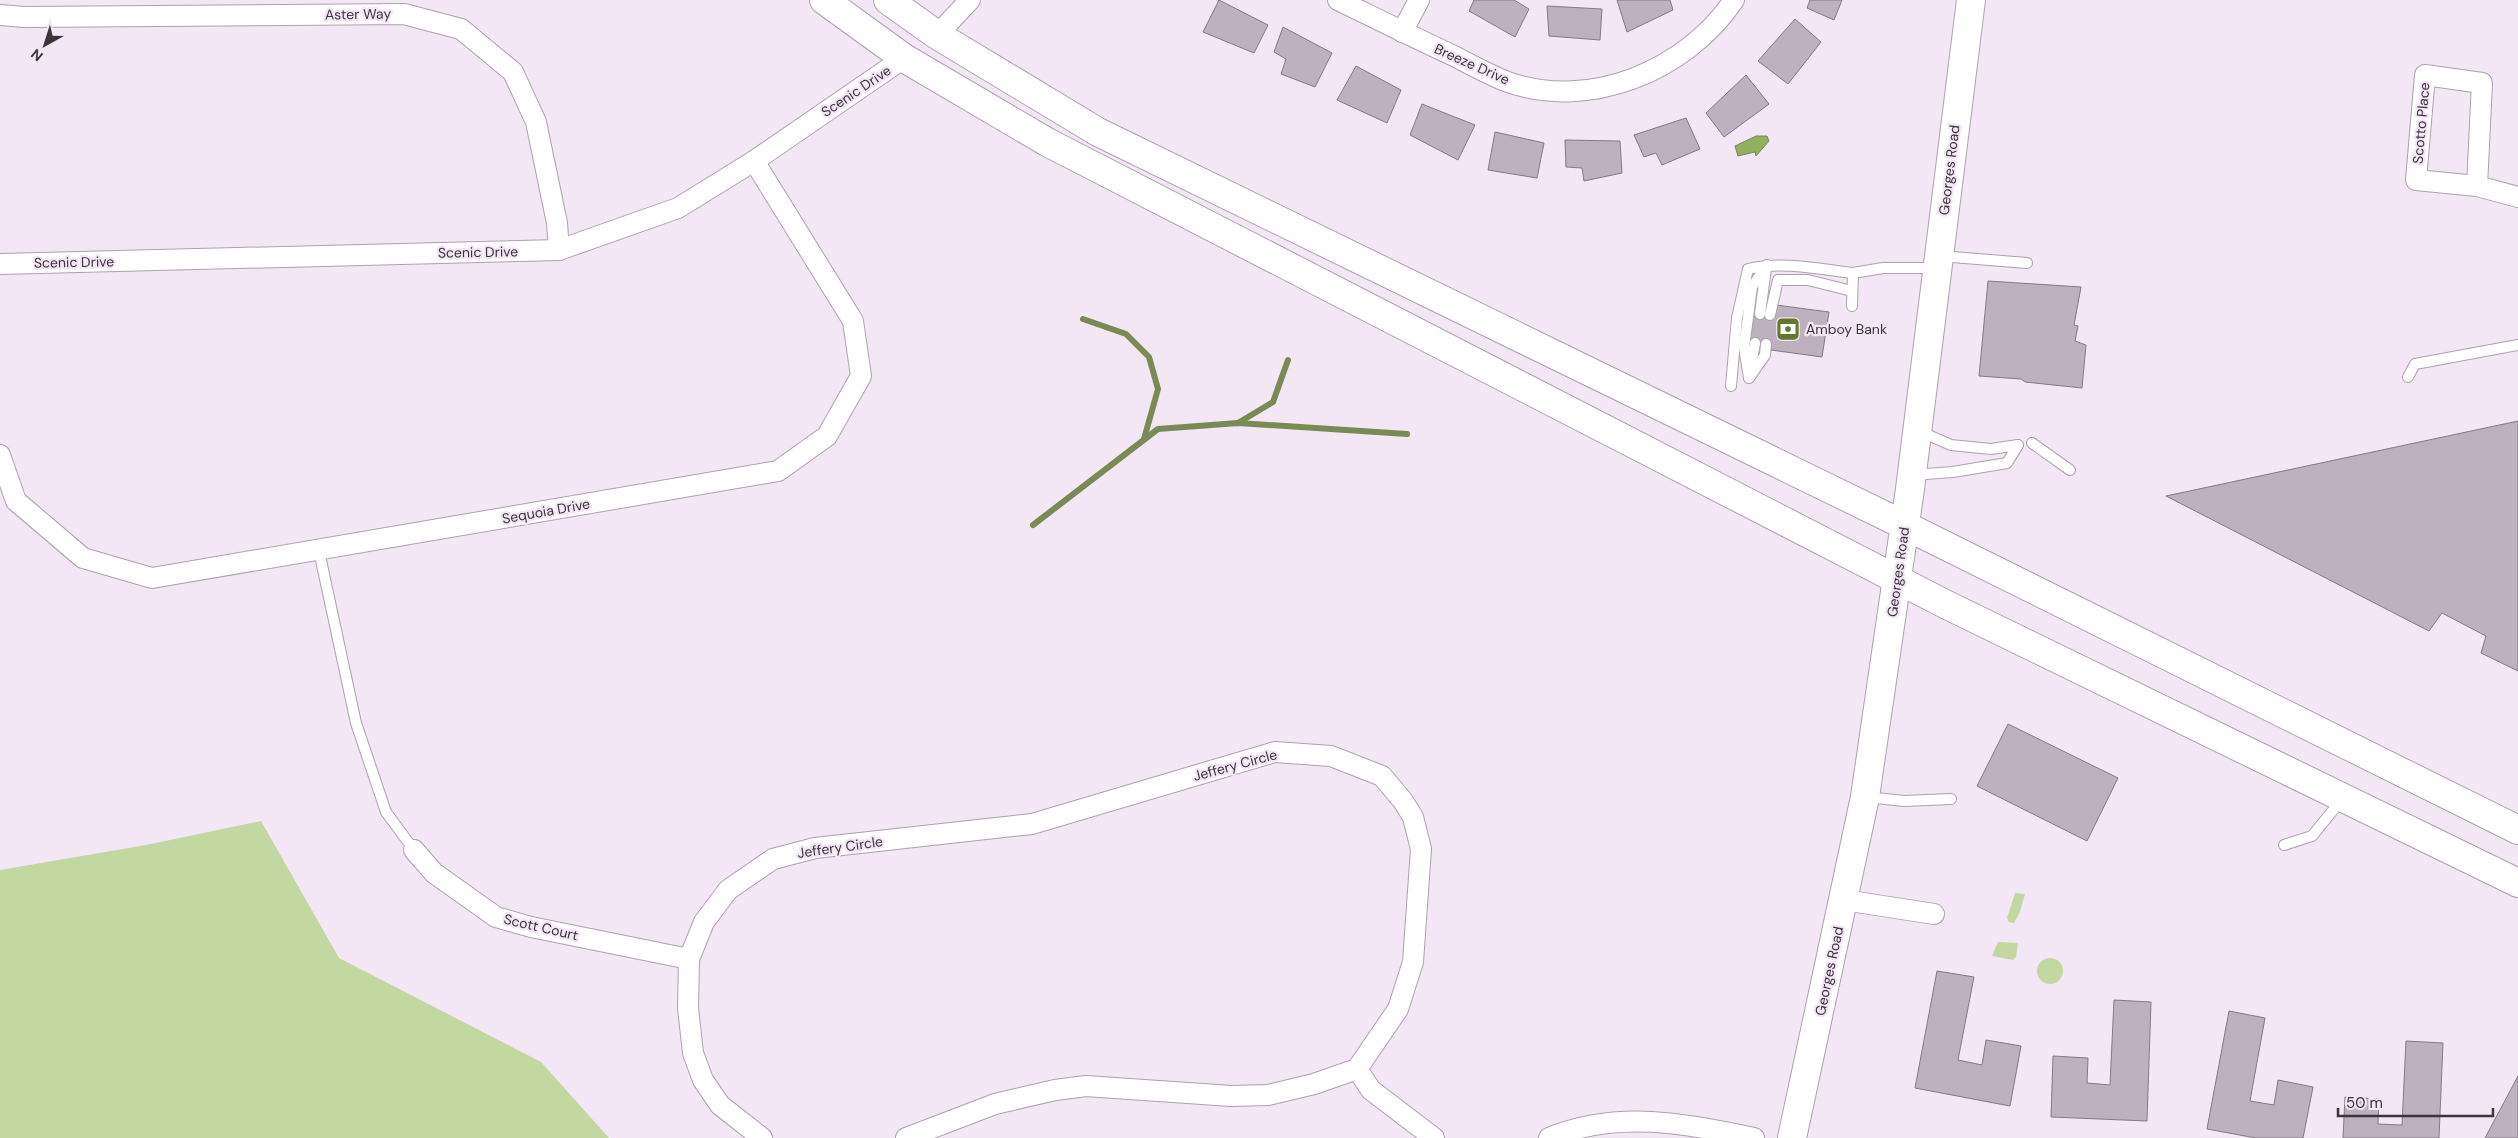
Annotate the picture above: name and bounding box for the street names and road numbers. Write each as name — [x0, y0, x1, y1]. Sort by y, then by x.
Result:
street label: Aster Way — [325, 4, 391, 24]
street label: Breeze Drive — [1432, 39, 1512, 89]
street label: Scenic Drive — [818, 61, 894, 121]
street label: Scotto Place — [2408, 81, 2434, 165]
street label: Georges Road — [1935, 124, 1963, 216]
street label: Scenic Drive — [438, 242, 518, 262]
street label: Scenic Drive — [34, 252, 114, 272]
street label: Sequoia Drive — [501, 494, 591, 528]
street label: Georges Road — [1883, 526, 1913, 618]
street label: Jeffery Circle — [1191, 745, 1279, 785]
street label: Jeffery Circle — [796, 832, 884, 862]
street label: Scott Court — [502, 910, 580, 944]
street label: Georges Road — [1811, 925, 1847, 1017]

